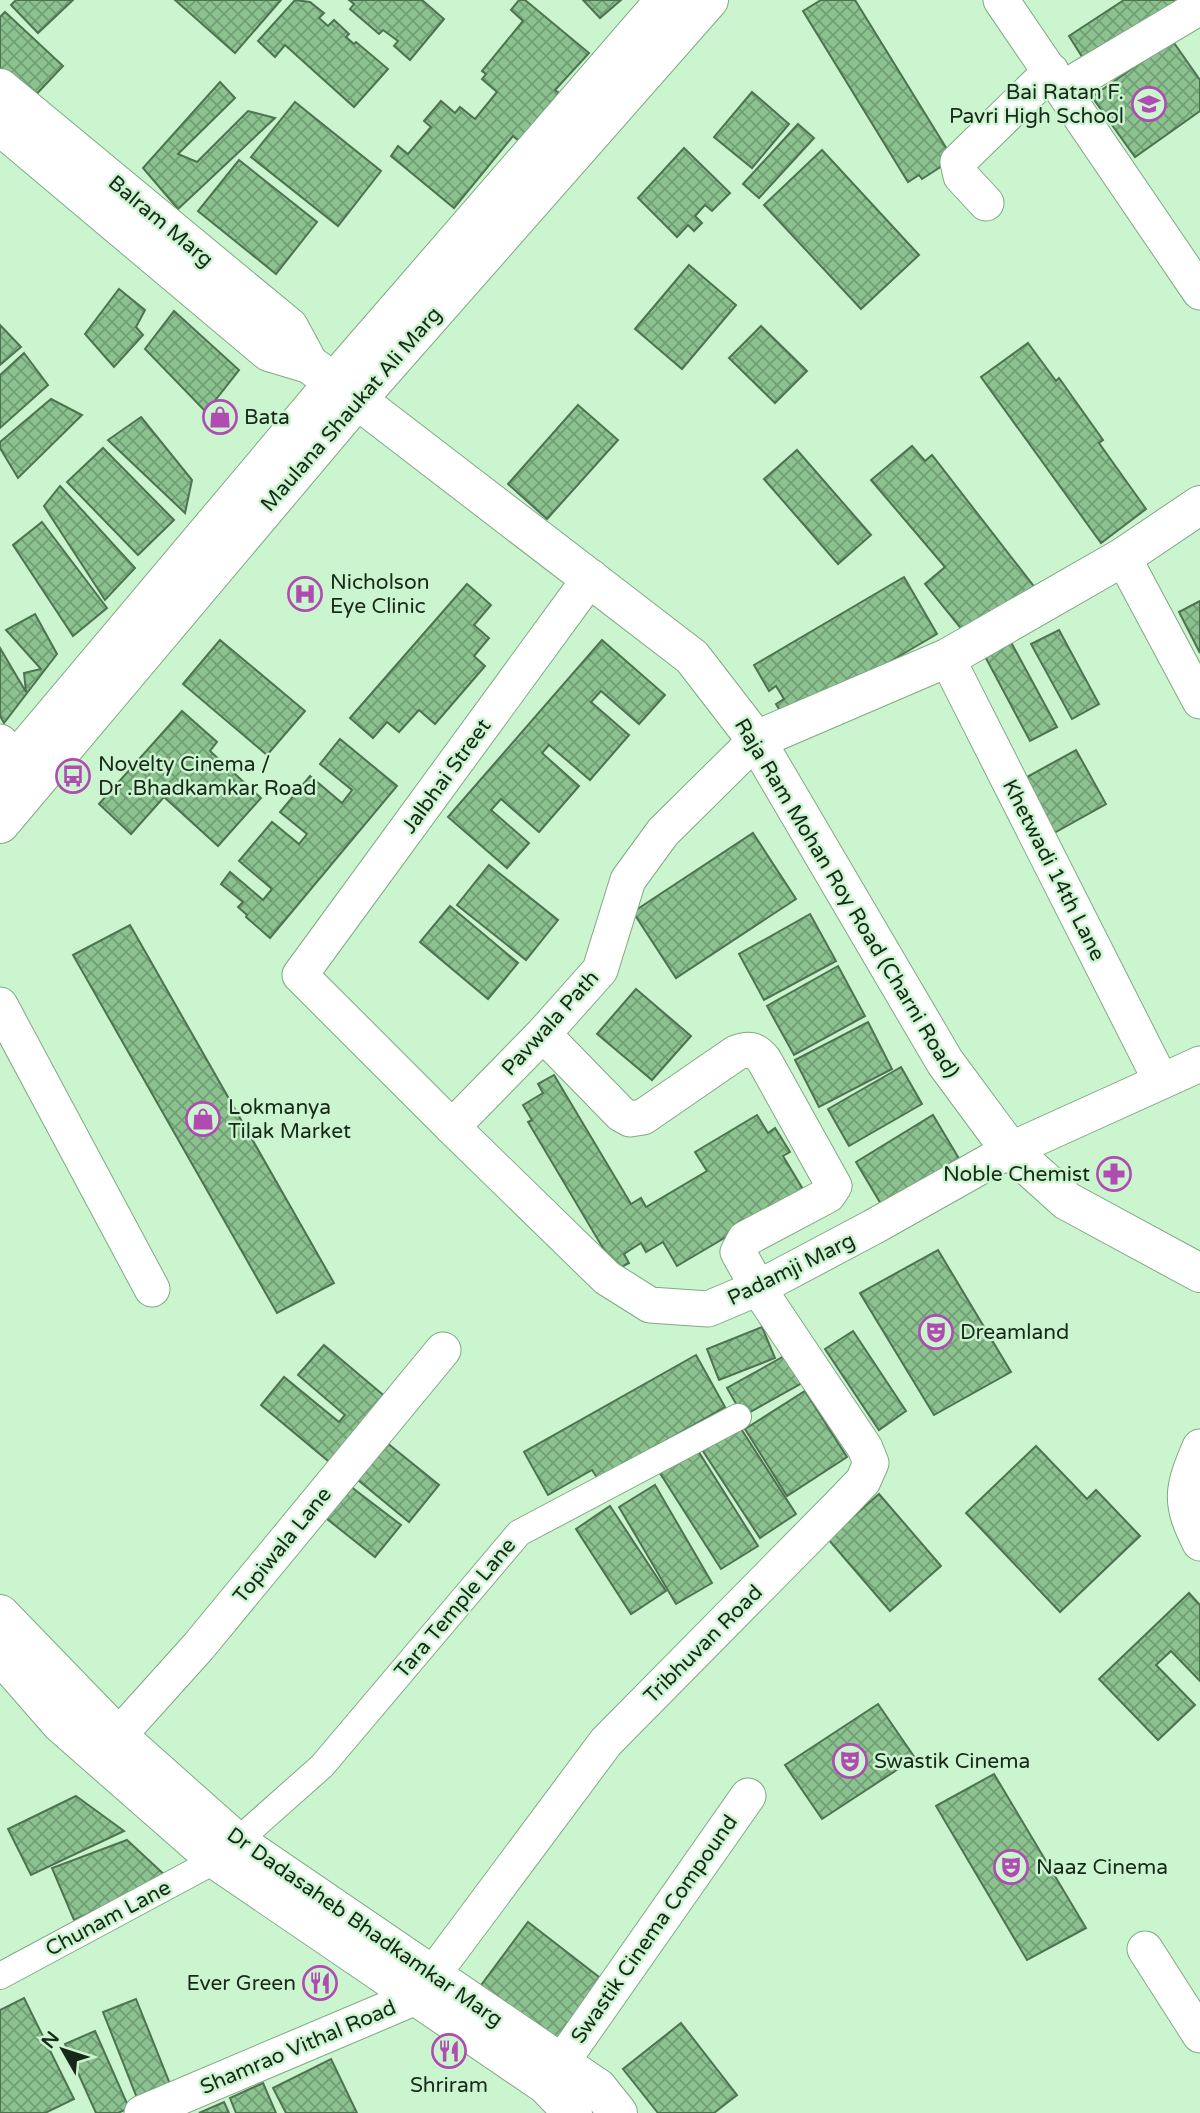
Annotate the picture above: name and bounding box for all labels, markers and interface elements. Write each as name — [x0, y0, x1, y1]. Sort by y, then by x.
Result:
place label: Bai Ratan F. Pavri High School — [949, 80, 1124, 129]
school or university icon: Bai Ratan F. Pavri High School — [1130, 85, 1168, 123]
street label: Balram Marg — [103, 170, 218, 272]
street label: Maulana Shaukat Ali Marg — [256, 302, 447, 517]
shop icon: Bata — [201, 398, 239, 436]
place label: Bata — [244, 405, 290, 430]
place label: Nicholson Eye Clinic — [330, 570, 430, 619]
hospital icon: Nicholson Eye Clinic — [286, 575, 324, 613]
street label: Jalbhai Street — [397, 714, 496, 838]
street label: Raja Ram Mohan Roy Road (Charni Road) — [729, 714, 964, 1083]
place label: Novelty Cinema / Dr .Bhadkamkar Road — [98, 752, 316, 801]
bus stop icon: Novelty Cinema / Dr .Bhadkamkar Road — [54, 757, 92, 795]
street label: Khetwadi 14th Lane — [997, 775, 1110, 965]
street label: Pavwala Path — [497, 966, 604, 1081]
place label: Lokmanya Tilak Market — [228, 1095, 351, 1144]
shop icon: Lokmanya Tilak Market — [184, 1100, 222, 1138]
pharmacy icon: Noble Chemist — [1095, 1155, 1133, 1193]
place label: Noble Chemist — [943, 1162, 1090, 1187]
street label: Padamji Marg — [723, 1228, 859, 1311]
theatre icon: Dreamland — [917, 1313, 955, 1351]
place label: Dreamland — [960, 1320, 1069, 1345]
street label: Topiwala Lane — [228, 1482, 337, 1608]
street label: Tara Temple Lane — [389, 1533, 521, 1683]
street label: Tribhuvan Road — [639, 1580, 768, 1709]
theatre icon: Swastik Cinema — [831, 1742, 869, 1780]
place label: Swastik Cinema — [874, 1749, 1030, 1774]
street label: Swastik Cinema Compound — [566, 1810, 743, 2048]
street label: Dr Dadasaheb Bhadkamkar Marg — [222, 1822, 507, 2033]
theatre icon: Naaz Cinema — [992, 1848, 1030, 1886]
place label: Naaz Cinema — [1036, 1855, 1168, 1880]
street label: Chunam Lane — [41, 1875, 175, 1962]
restaurant icon: Ever Green — [301, 1964, 339, 2002]
place label: Ever Green — [186, 1971, 296, 1996]
street label: Shamrao Vithal Road — [196, 1995, 400, 2100]
north arrow — [28, 2015, 98, 2085]
text: N — [37, 2027, 64, 2053]
restaurant icon: Shriram — [430, 2032, 468, 2070]
place label: Shriram — [410, 2073, 488, 2098]

